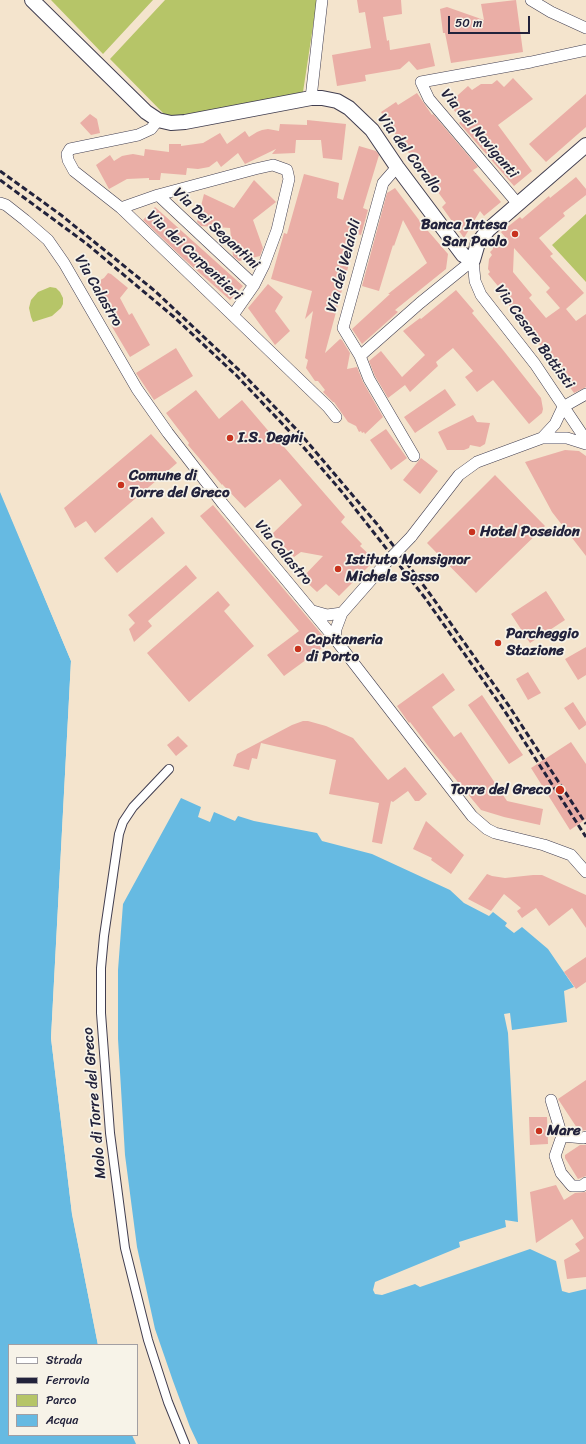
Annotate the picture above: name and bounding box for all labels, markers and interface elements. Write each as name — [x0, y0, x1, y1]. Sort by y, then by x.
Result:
scale bar — [450, 8, 532, 34]
text: 50 m — [455, 12, 482, 34]
street label: Via dei Naviganti — [436, 86, 522, 182]
street label: Via del Corallo — [373, 111, 445, 197]
street label: Via Dei Segantini — [169, 184, 263, 274]
street label: Via dei Carpentieri — [143, 207, 245, 305]
place label: Banca Intesa San Paolo — [421, 216, 507, 251]
street label: Via dei Velaioli — [323, 218, 365, 314]
marker: Banca Intesa San Paolo — [510, 229, 520, 239]
street label: Via Calastro — [70, 252, 126, 330]
street label: Via Cesare Battisti — [490, 281, 578, 393]
place label: I.S. Degni — [238, 429, 303, 447]
marker: I.S. Degni — [225, 433, 235, 443]
place label: Comune di Torre del Greco — [129, 467, 230, 502]
marker: Comune di Torre del Greco — [116, 480, 126, 490]
street label: Via Calastro — [250, 517, 316, 589]
place label: Hotel Poseidon — [480, 523, 580, 541]
marker: Hotel Poseidon — [467, 527, 477, 537]
place label: Istituto Monsignor Michele Sasso — [346, 551, 470, 586]
marker: Istituto Monsignor Michele Sasso — [333, 564, 343, 574]
place label: Parcheggio Stazione — [506, 625, 579, 660]
place label: Capitaneria di Porto — [306, 631, 383, 666]
marker: Parcheggio Stazione — [493, 638, 503, 648]
marker: Capitaneria di Porto — [293, 644, 303, 654]
place label: Torre del Greco — [450, 781, 551, 799]
marker: Torre del Greco — [554, 784, 566, 796]
street label: Molo di Torre del Greco — [79, 1026, 111, 1180]
place label: Mare — [547, 1122, 581, 1140]
marker: Mare — [534, 1126, 544, 1136]
legend — [8, 1344, 138, 1436]
text: Strada — [46, 1349, 82, 1371]
text: Ferrovia — [46, 1369, 90, 1391]
text: Parco — [46, 1389, 76, 1411]
text: Acqua — [46, 1409, 78, 1431]

